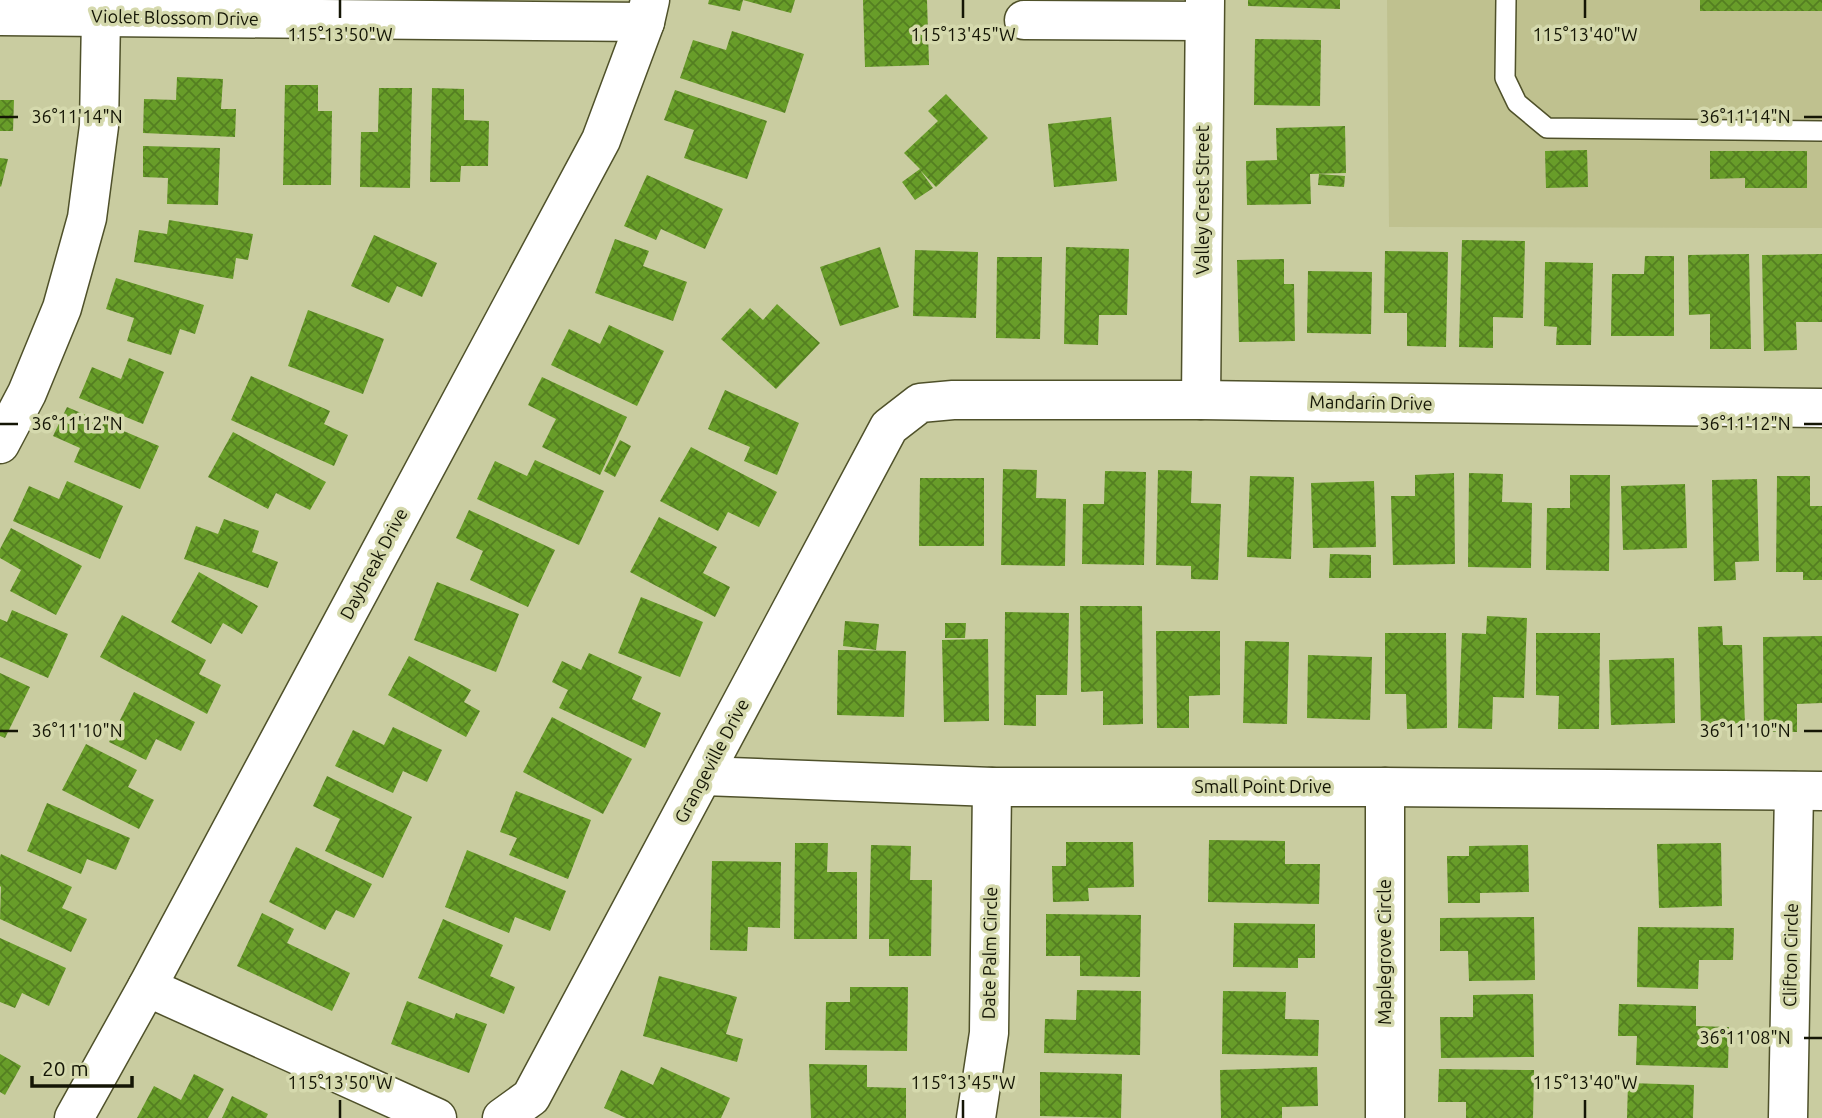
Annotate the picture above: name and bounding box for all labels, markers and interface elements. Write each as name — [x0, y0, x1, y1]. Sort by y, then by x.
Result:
street label: Violet Blossom Drive — [91, 6, 259, 28]
text: 115°13'50"W — [287, 24, 393, 44]
text: 115°13'45"W — [910, 24, 1016, 44]
text: 115°13'40"W — [1532, 24, 1638, 44]
text: 36°11'14"N — [31, 106, 123, 126]
text: 36°11'14"N — [1699, 106, 1791, 126]
street label: Valley Crest Street — [1192, 125, 1212, 275]
street label: Mandarin Drive — [1309, 391, 1433, 413]
text: 36°11'12"N — [31, 413, 123, 433]
text: 36°11'12"N — [1699, 413, 1791, 433]
street label: Daybreak Drive — [335, 505, 411, 622]
street label: Grangeville Drive — [670, 695, 752, 826]
text: 36°11'10"N — [31, 720, 123, 740]
text: 36°11'10"N — [1699, 720, 1791, 740]
street label: Small Point Drive — [1194, 776, 1332, 796]
street label: Maplegrove Circle — [1374, 879, 1394, 1025]
street label: Date Palm Circle — [978, 887, 1000, 1019]
street label: Clifton Circle — [1779, 903, 1801, 1007]
text: 36°11'08"N — [1699, 1027, 1791, 1047]
scale bar — [32, 1044, 131, 1088]
text: 20 m — [42, 1056, 89, 1080]
text: 115°13'50"W — [287, 1072, 393, 1092]
text: 115°13'45"W — [910, 1072, 1016, 1092]
text: 115°13'40"W — [1532, 1072, 1638, 1092]

